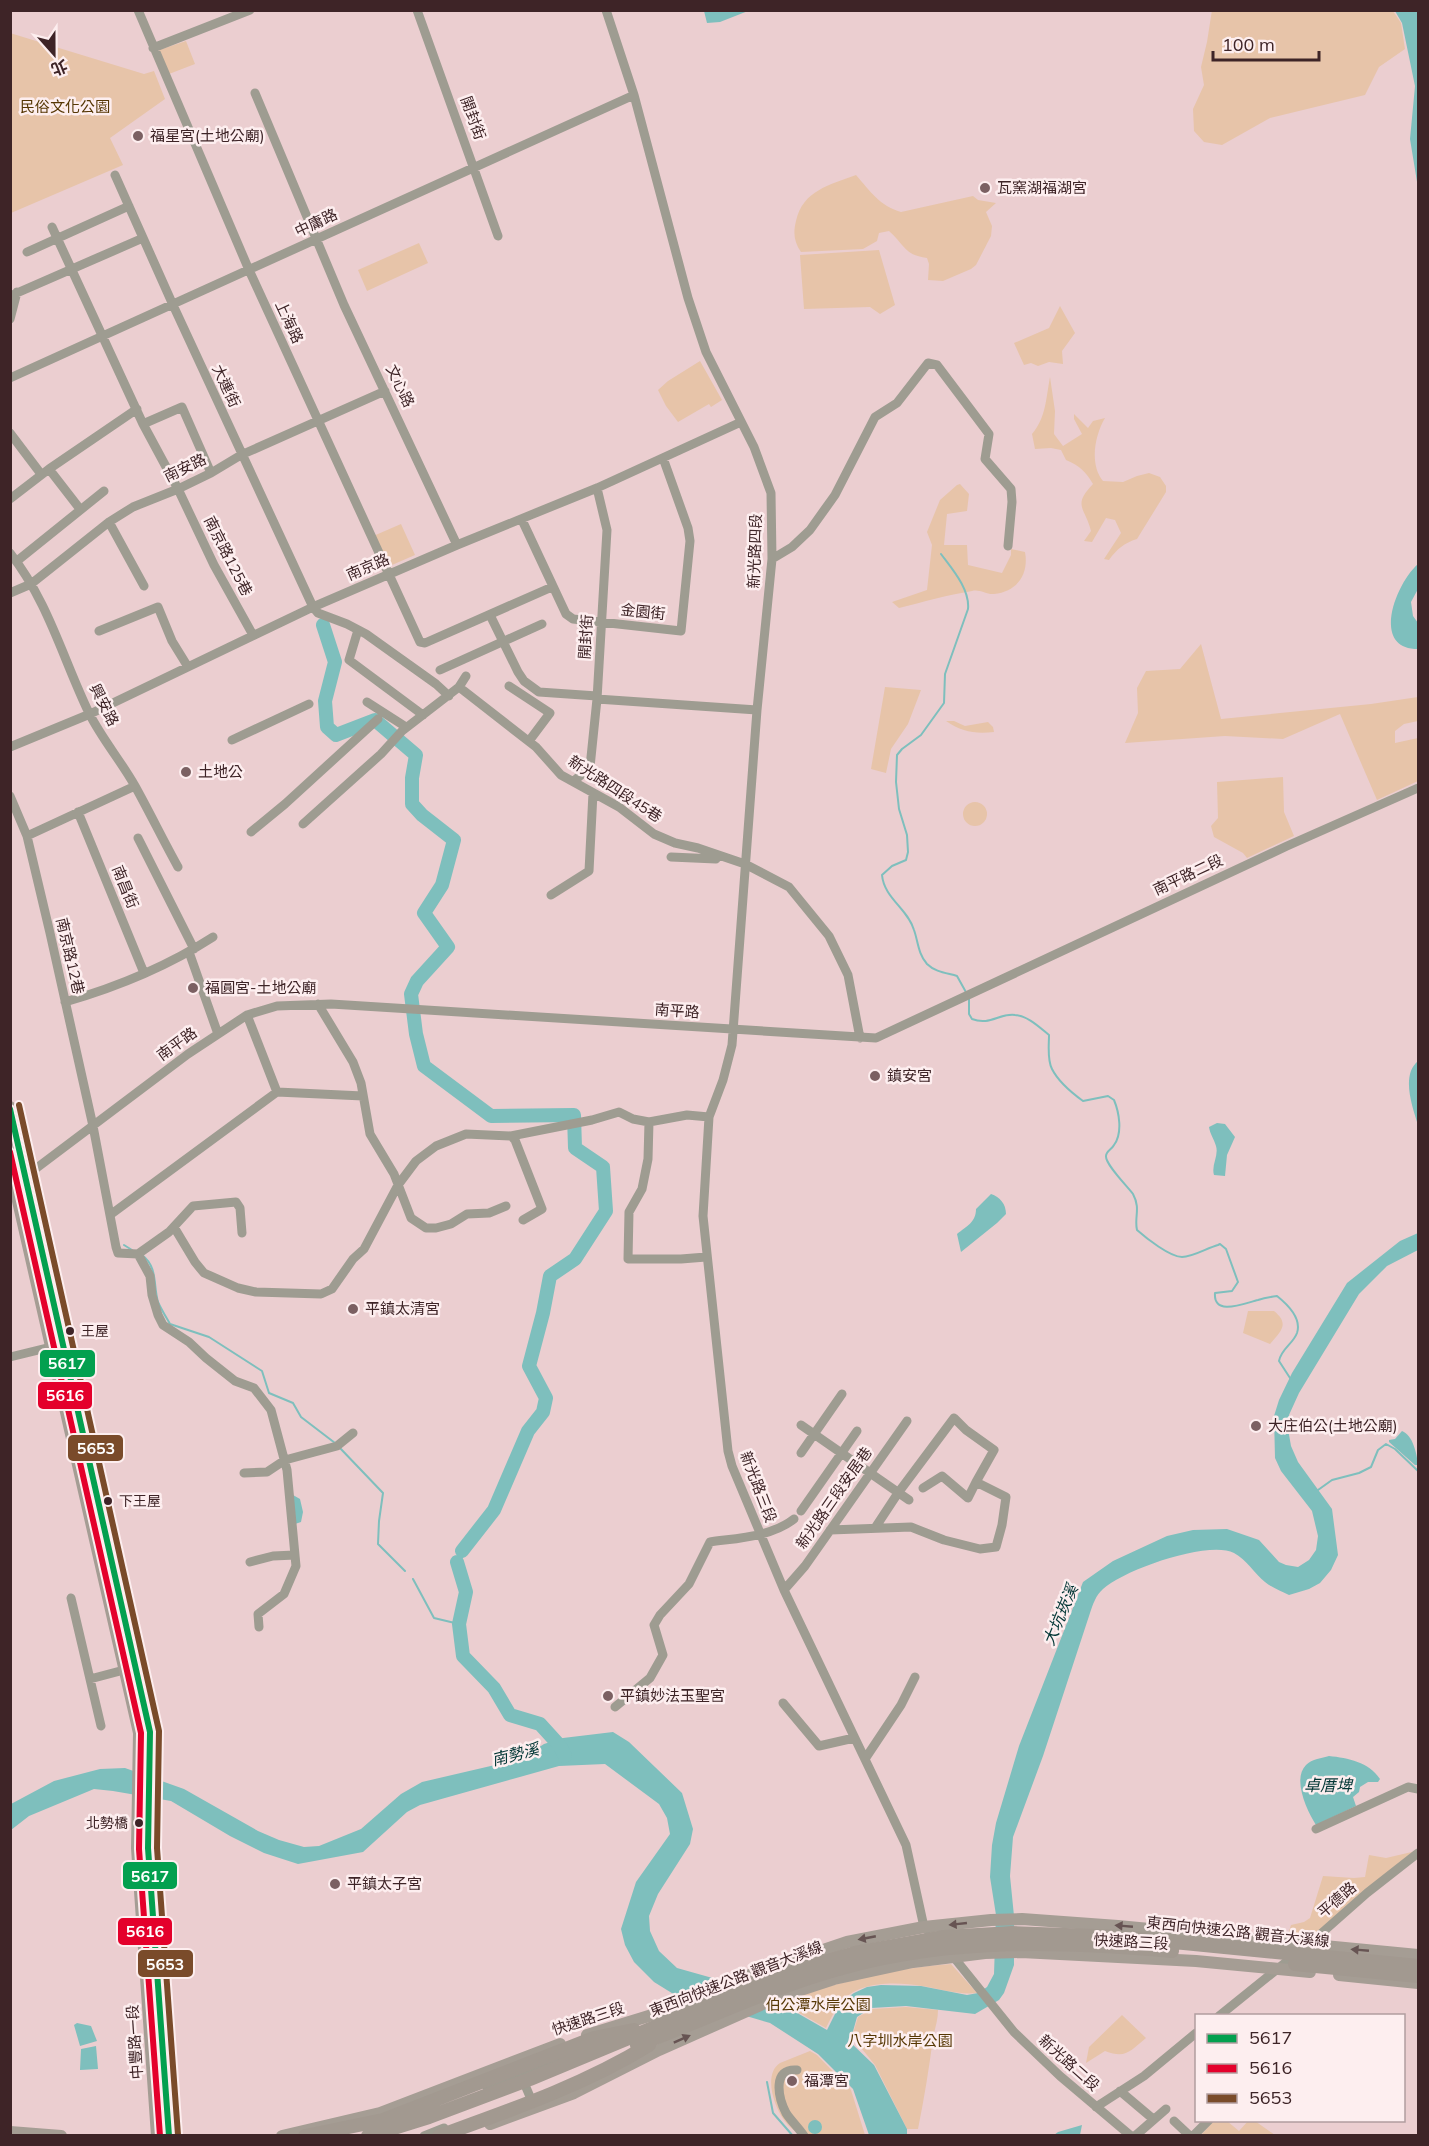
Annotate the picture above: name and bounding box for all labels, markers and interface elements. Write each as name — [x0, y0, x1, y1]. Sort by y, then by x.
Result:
north arrow — [24, 24, 84, 84]
scale bar — [1213, 24, 1320, 62]
text: 100 m — [1222, 33, 1275, 56]
text: 北 — [48, 56, 70, 80]
street label: 開封街 — [457, 93, 490, 142]
park label: 民俗文化公園 — [20, 97, 110, 116]
place label: 福星宮(土地公廟) — [150, 126, 265, 145]
marker: 福星宮(土地公廟) — [131, 129, 145, 143]
place label: 瓦窯湖福湖宮 — [997, 178, 1087, 197]
marker: 瓦窯湖福湖宮 — [978, 181, 992, 195]
street label: 中庸路 — [291, 204, 340, 241]
street label: 上海路 — [271, 297, 308, 346]
street label: 大連街 — [208, 361, 245, 410]
street label: 文心路 — [382, 361, 419, 410]
street label: 南安路 — [160, 449, 209, 486]
street label: 南京路125巷 — [200, 513, 257, 599]
street label: 新光路四段 — [744, 513, 765, 589]
street label: 南京路 — [343, 549, 392, 584]
street label: 金園街 — [620, 600, 666, 623]
street label: 開封街 — [574, 614, 597, 660]
street label: 興安路 — [86, 680, 123, 729]
street label: 新光路四段45巷 — [565, 751, 666, 826]
place label: 土地公 — [198, 762, 243, 781]
marker: 土地公 — [179, 765, 193, 779]
street label: 南平路二段 — [1150, 850, 1226, 899]
street label: 南昌街 — [108, 862, 143, 911]
street label: 南京路12巷 — [52, 916, 89, 996]
place label: 福圓宮-土地公廟 — [205, 978, 316, 997]
marker: 福圓宮-土地公廟 — [186, 981, 200, 995]
street label: 南平路 — [654, 999, 700, 1022]
street label: 南平路 — [153, 1023, 200, 1065]
place label: 鎮安宮 — [887, 1066, 932, 1085]
marker: 鎮安宮 — [868, 1069, 882, 1083]
place label: 平鎮太清宮 — [365, 1299, 440, 1318]
marker: 平鎮太清宮 — [346, 1302, 360, 1316]
place label: 王屋 — [81, 1322, 109, 1340]
marker: 王屋 — [64, 1325, 76, 1337]
line badge: 5617 — [39, 1349, 96, 1378]
text: 5617 — [48, 1353, 86, 1373]
line badge: 5616 — [37, 1381, 93, 1410]
text: 5616 — [46, 1385, 85, 1405]
place label: 大庄伯公(土地公廟) — [1268, 1416, 1398, 1435]
marker: 大庄伯公(土地公廟) — [1249, 1419, 1263, 1433]
line badge: 5653 — [67, 1434, 124, 1462]
text: 5653 — [77, 1438, 115, 1458]
street label: 新光路三段安居巷 — [791, 1443, 876, 1552]
street label: 新光路三段 — [736, 1448, 781, 1525]
place label: 下王屋 — [119, 1492, 161, 1510]
marker: 下王屋 — [102, 1495, 114, 1507]
water label: 大坑崁溪 — [1038, 1580, 1082, 1648]
place label: 平鎮妙法玉聖宮 — [620, 1686, 725, 1705]
marker: 平鎮妙法玉聖宮 — [601, 1689, 615, 1703]
water label: 南勢溪 — [489, 1738, 543, 1770]
water label: 卓厝埤 — [1304, 1775, 1354, 1795]
place label: 北勢橋 — [86, 1814, 128, 1832]
marker: 北勢橋 — [133, 1817, 145, 1829]
line badge: 5617 — [122, 1861, 178, 1890]
text: 5617 — [131, 1866, 169, 1886]
place label: 平鎮太子宮 — [347, 1874, 422, 1893]
marker: 平鎮太子宮 — [328, 1877, 342, 1891]
street label: 平德路 — [1313, 1878, 1360, 1922]
street label: 東西向快速公路 觀音大溪線 — [1146, 1912, 1331, 1951]
line badge: 5616 — [117, 1917, 173, 1946]
one-way arrow — [948, 1919, 967, 1928]
text: 5616 — [126, 1921, 165, 1941]
one-way arrow — [1115, 1921, 1134, 1931]
street label: 快速路三段 — [1093, 1930, 1169, 1953]
one-way arrow — [857, 1934, 876, 1943]
street label: 東西向快速公路 觀音大溪線 — [647, 1937, 825, 2020]
one-way arrow — [1351, 1945, 1370, 1955]
line badge: 5653 — [137, 1949, 194, 1978]
text: 5653 — [146, 1954, 184, 1974]
park label: 伯公潭水岸公園 — [765, 1995, 871, 2014]
street label: 快速路三段 — [549, 1998, 626, 2039]
street label: 中豐路一段 — [122, 2004, 147, 2080]
legend — [1195, 2014, 1405, 2122]
text: 5617 — [1249, 2026, 1292, 2049]
street label: 新光路二段 — [1035, 2030, 1104, 2095]
park label: 八字圳水岸公園 — [847, 2031, 953, 2050]
one-way arrow — [674, 2034, 692, 2044]
text: 5616 — [1249, 2056, 1292, 2079]
place label: 福潭宮 — [804, 2071, 849, 2090]
marker: 福潭宮 — [785, 2074, 799, 2088]
text: 5653 — [1249, 2086, 1292, 2109]

